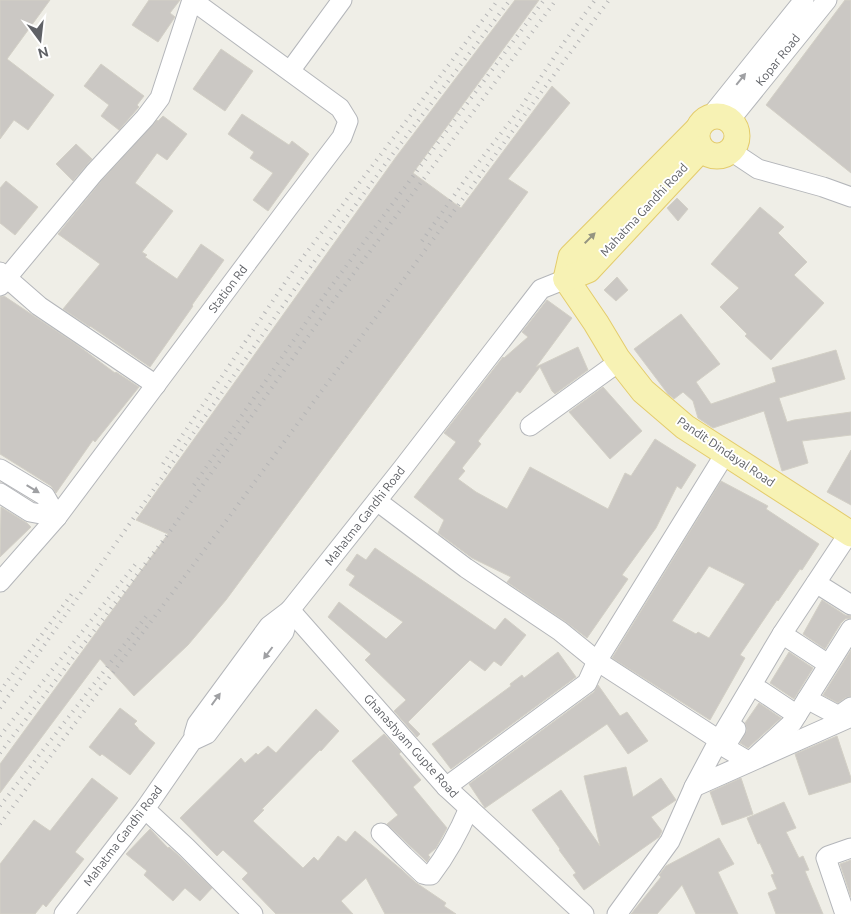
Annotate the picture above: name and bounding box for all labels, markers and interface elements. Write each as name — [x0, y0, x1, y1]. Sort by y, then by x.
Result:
north arrow — [15, 15, 65, 65]
street label: Kopar Road — [753, 31, 802, 88]
text: N — [36, 43, 50, 62]
one-way arrow — [735, 73, 746, 86]
street label: Mahatma Gandhi Road — [597, 161, 690, 259]
one-way arrow — [584, 232, 596, 244]
street label: Station Rd — [206, 262, 250, 315]
street label: Pandit Dindayal Road — [675, 414, 777, 489]
street label: Mahatma Gandhi Road — [322, 464, 407, 568]
one-way arrow — [26, 484, 39, 493]
one-way arrow — [263, 646, 273, 660]
street label: Ghanashyam Gupte Road — [362, 691, 461, 800]
one-way arrow — [211, 692, 221, 706]
street label: Mahatma Gandhi Road — [81, 783, 164, 888]

